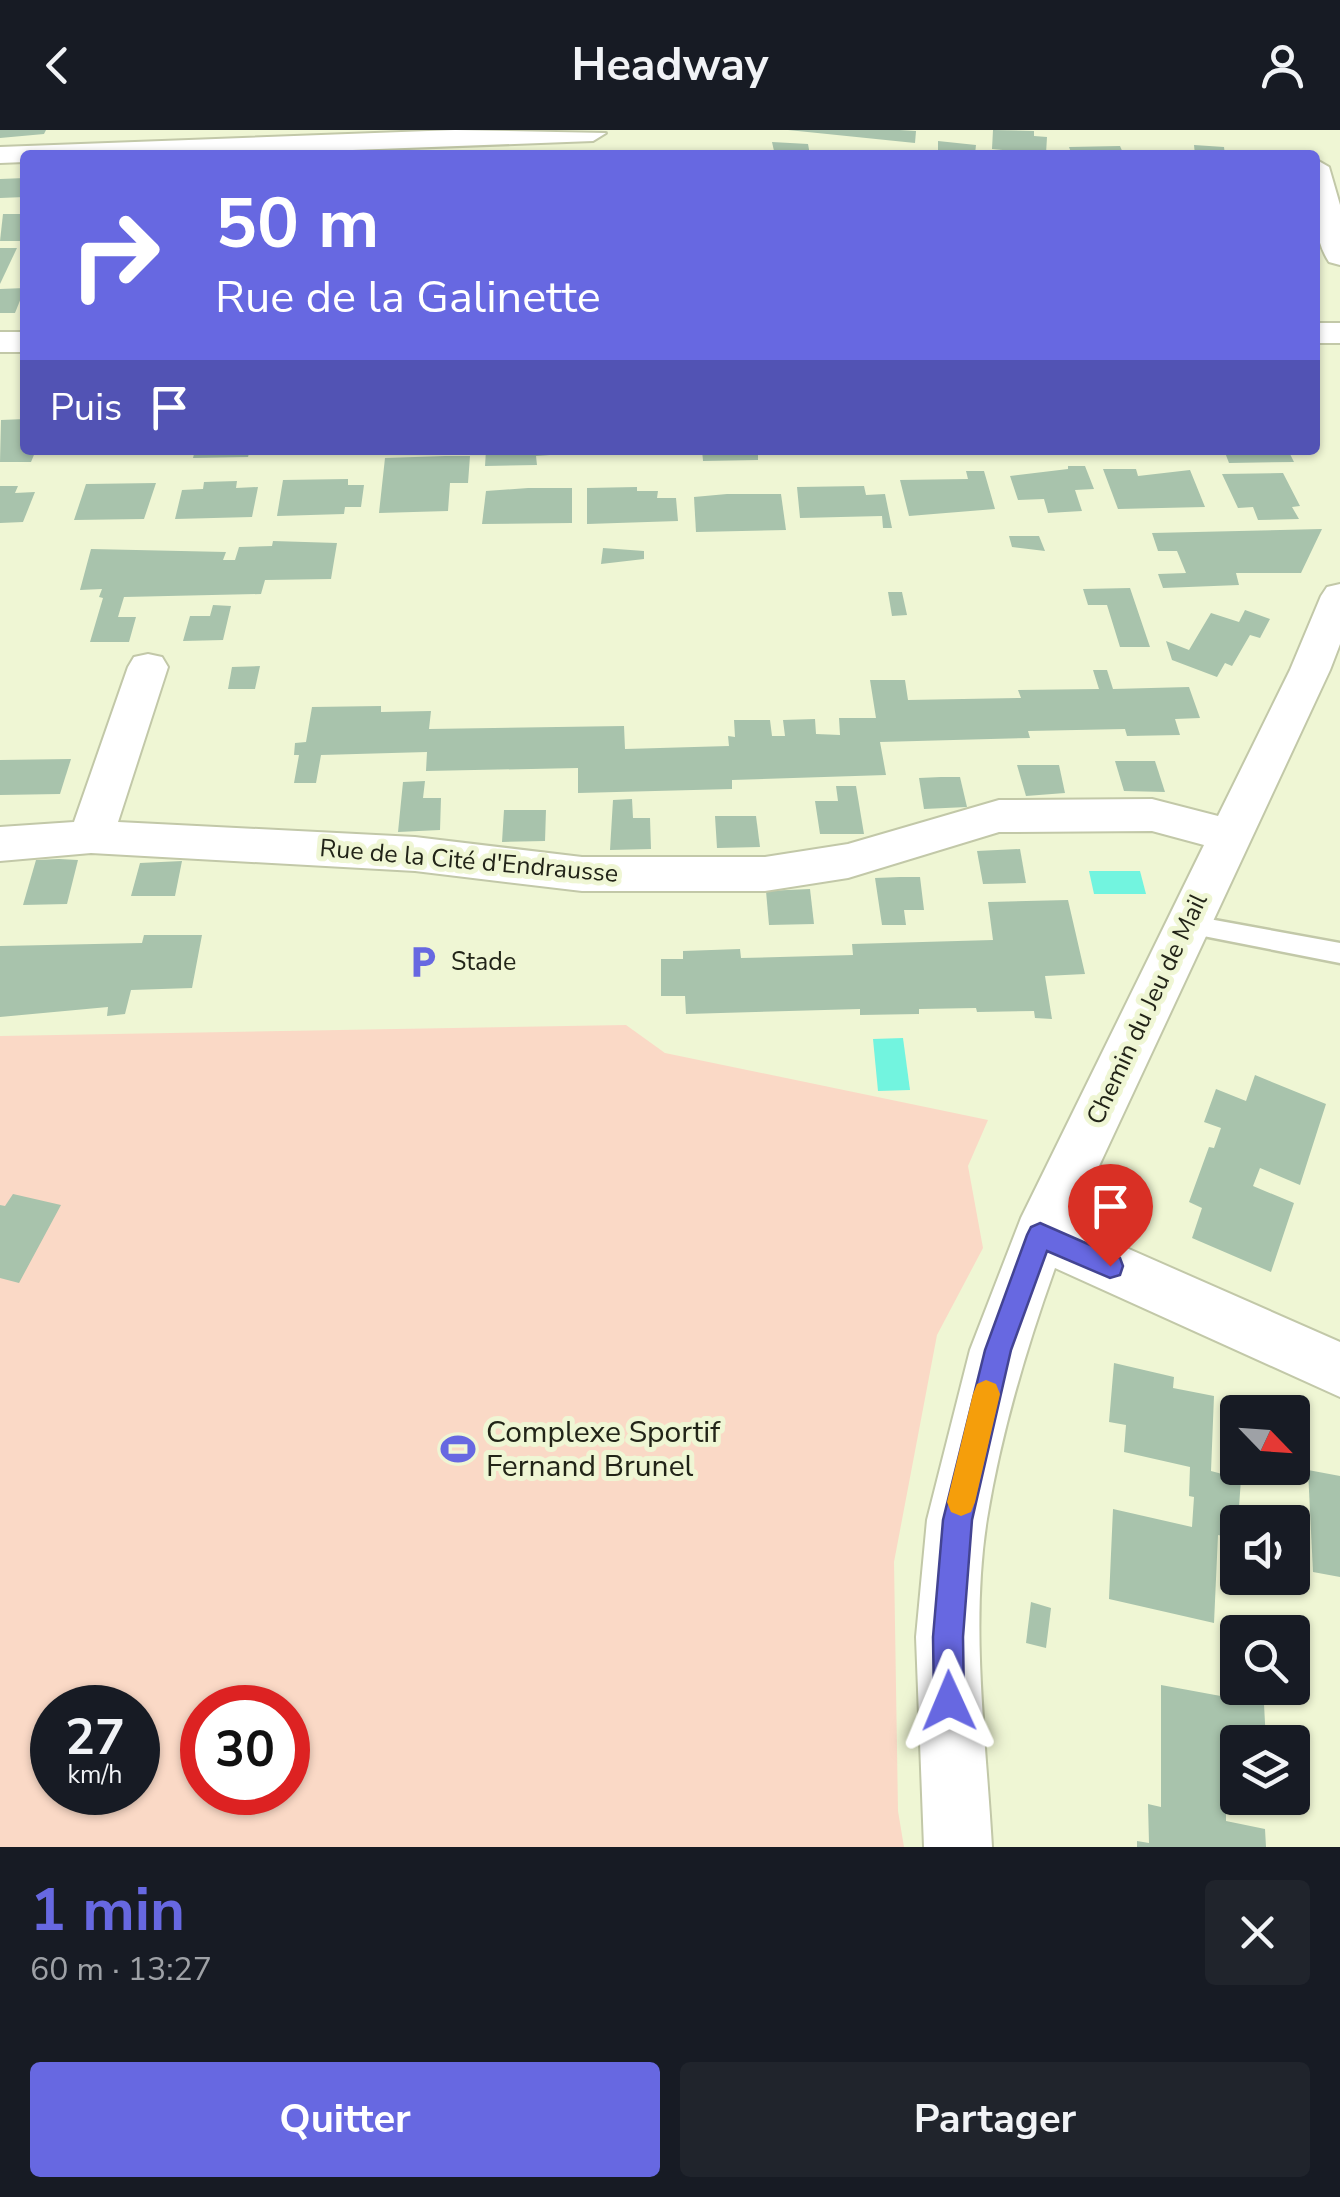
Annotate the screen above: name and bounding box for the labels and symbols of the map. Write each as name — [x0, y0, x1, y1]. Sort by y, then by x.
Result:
street label: Rue de la Cité d'Endrausse — [318, 831, 620, 891]
street label: Chemin du Jeu de Mail — [1079, 887, 1216, 1130]
parking icon: Stade — [404, 943, 442, 981]
place label: Stade — [451, 945, 516, 979]
pin — [1068, 1164, 1153, 1267]
north arrow — [1220, 1395, 1310, 1485]
place label: Complexe Sportif Fernand Brunel — [486, 1412, 721, 1487]
sports icon: Complexe Sportif Fernand Brunel — [439, 1430, 477, 1468]
position arrow — [897, 1649, 1001, 1753]
speed limit sign: 30 — [180, 1685, 310, 1815]

